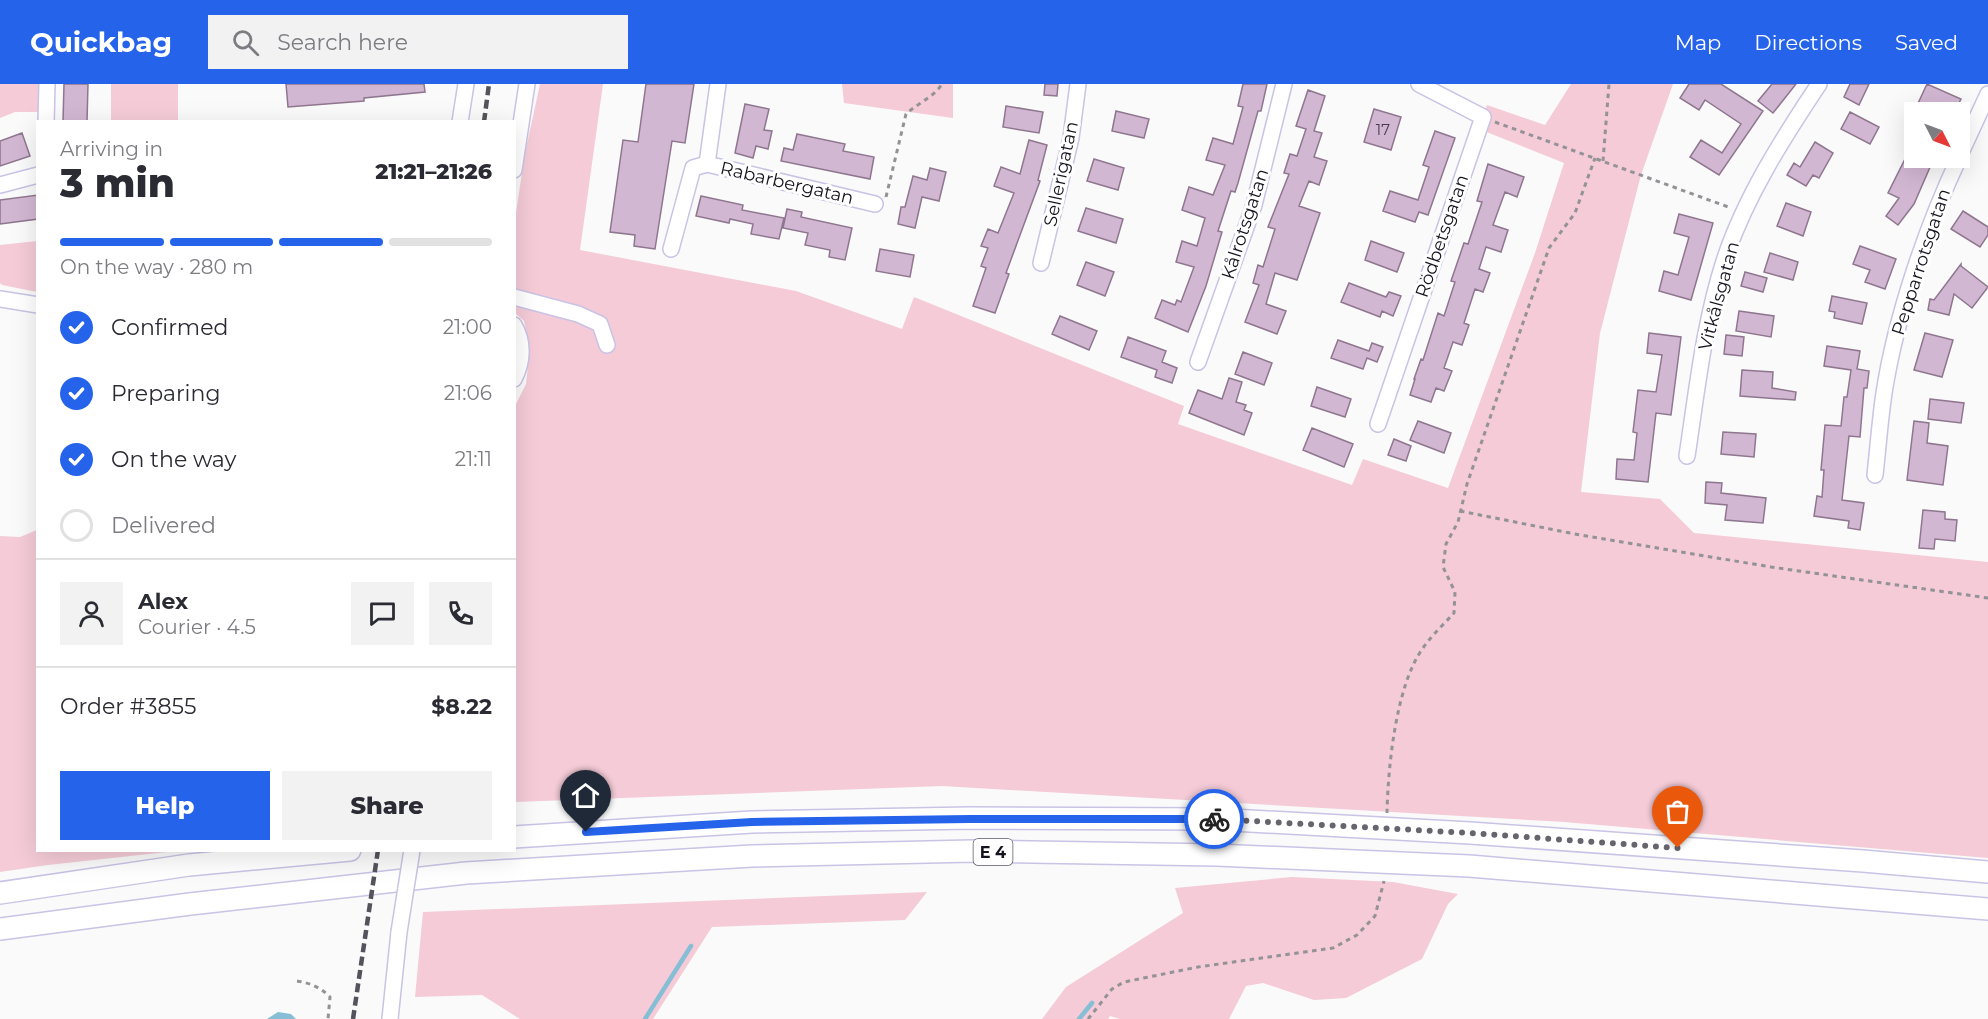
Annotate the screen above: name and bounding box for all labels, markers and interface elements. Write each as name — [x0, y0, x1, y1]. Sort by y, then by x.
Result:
search box — [208, 15, 628, 69]
text: Quickbag — [30, 25, 172, 59]
icon: search — [229, 26, 262, 59]
text: Search here — [277, 29, 408, 56]
text: Map — [1675, 30, 1721, 55]
text: Directions — [1754, 30, 1862, 55]
text: Saved — [1895, 30, 1958, 55]
north arrow — [1904, 102, 1970, 168]
map controls — [1904, 102, 1970, 168]
street label: Sellerigatan — [1039, 119, 1083, 229]
house number: 17 — [1376, 120, 1390, 139]
text: Arriving in — [60, 137, 163, 161]
street label: Rabarbergatan — [718, 157, 856, 209]
text: 21:21–21:26 — [375, 158, 492, 185]
text: 3 min — [60, 159, 175, 207]
street label: Kålrotsgatan — [1217, 166, 1273, 282]
street label: Rödbetsgatan — [1411, 172, 1473, 300]
street label: Pepparrotsgatan — [1887, 186, 1955, 338]
street label: Vitkålsgatan — [1694, 239, 1744, 353]
text: On the way · 280 m — [60, 255, 253, 279]
icon: check — [60, 311, 93, 344]
text: Confirmed — [111, 314, 228, 341]
text: 21:00 — [443, 315, 492, 339]
icon: check — [60, 377, 93, 410]
text: Preparing — [111, 380, 220, 407]
text: 21:06 — [444, 381, 492, 405]
icon: check — [60, 443, 93, 476]
text: On the way — [111, 446, 236, 473]
text: 21:11 — [455, 447, 492, 471]
text: Delivered — [111, 512, 216, 539]
button: person — [60, 582, 123, 645]
button: chat — [351, 582, 414, 645]
button: phone — [429, 582, 492, 645]
text: Alex — [138, 588, 188, 615]
text: Courier · 4.5 — [138, 615, 256, 639]
text: Order #3855 — [60, 693, 196, 720]
text: $8.22 — [431, 693, 492, 720]
pin — [560, 770, 611, 832]
button: Help — [60, 771, 270, 840]
button: Share — [282, 771, 492, 840]
icon: home — [569, 779, 602, 812]
pin — [1652, 786, 1703, 848]
courier — [1184, 789, 1244, 849]
icon: bag — [1661, 795, 1694, 828]
icon: bike — [1198, 803, 1231, 836]
road number: E 4 — [974, 839, 1012, 865]

